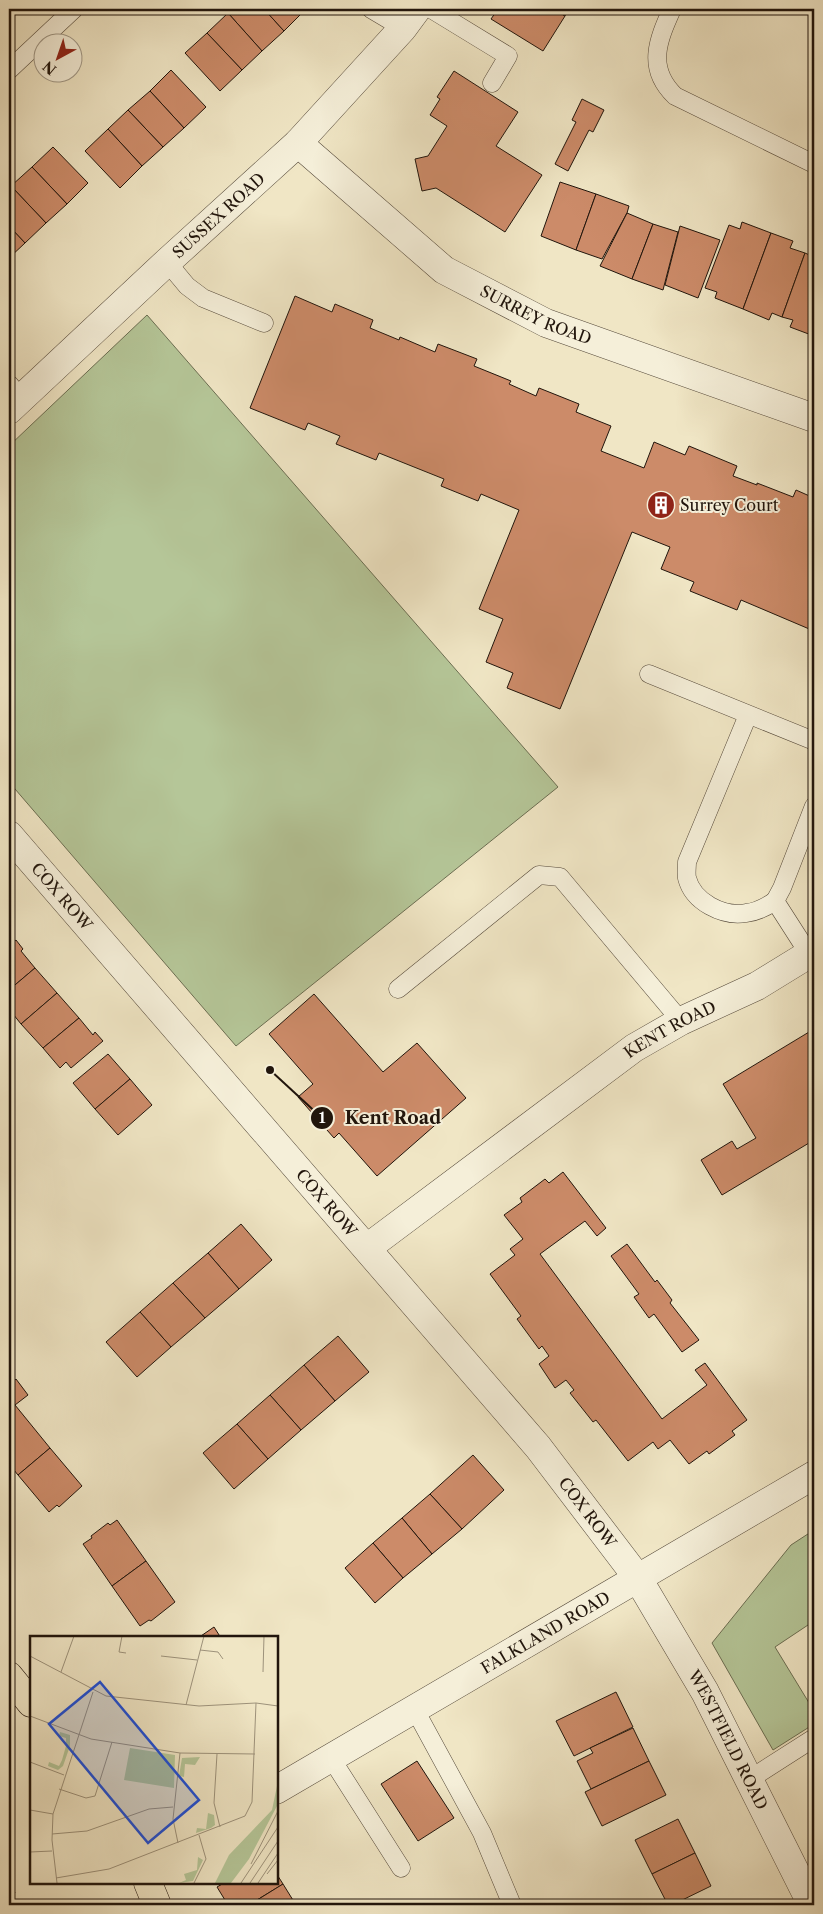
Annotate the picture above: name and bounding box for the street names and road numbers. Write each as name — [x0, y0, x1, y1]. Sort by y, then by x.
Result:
street label: SUSSEX ROAD — [168, 168, 269, 262]
street label: SURREY ROAD — [477, 281, 594, 348]
street label: COX ROW — [27, 858, 97, 935]
street label: KENT ROAD — [620, 996, 719, 1062]
street label: COX ROW — [292, 1165, 362, 1241]
street label: COX ROW — [554, 1473, 621, 1552]
street label: FALKLAND ROAD — [477, 1587, 613, 1678]
street label: WESTFIELD ROAD — [684, 1665, 772, 1813]

